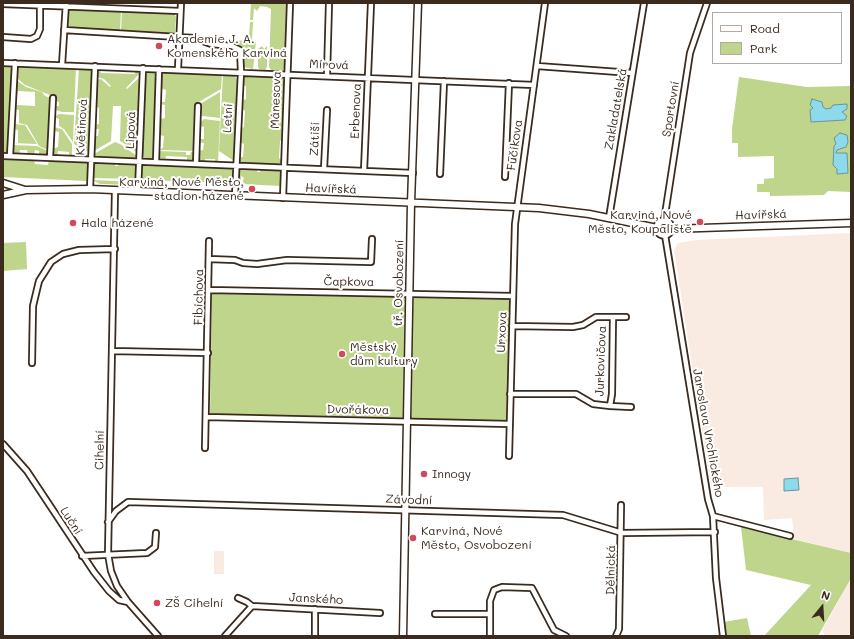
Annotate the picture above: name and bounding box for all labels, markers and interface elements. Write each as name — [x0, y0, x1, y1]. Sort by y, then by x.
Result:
legend — [712, 12, 842, 64]
text: Road — [750, 20, 780, 36]
place label: Akademie J. A. Komenského Karviná — [167, 32, 287, 60]
text: Park — [750, 40, 777, 56]
marker: Akademie J. A. Komenského Karviná — [154, 41, 164, 51]
street label: Mírová — [309, 57, 349, 73]
street label: Zakladatelská — [602, 67, 630, 151]
street label: Mánesova — [268, 71, 284, 129]
street label: Sportovní — [659, 80, 683, 138]
street label: Erbenova — [348, 83, 364, 139]
street label: Květinová — [73, 98, 91, 156]
street label: Letní — [220, 103, 236, 133]
street label: Lipová — [123, 111, 139, 149]
street label: Fučíkova — [504, 119, 526, 171]
street label: Zátiší — [307, 122, 323, 156]
place label: Karviná, Nové Město, stadion házené — [119, 175, 244, 203]
street label: Havířská — [305, 181, 357, 197]
marker: Karviná, Nové Město, stadion házené — [247, 184, 257, 194]
street label: Havířská — [735, 207, 787, 223]
place label: Karviná, Nové Město, Koupaliště — [588, 208, 692, 236]
place label: Hala házené — [81, 216, 154, 230]
marker: Karviná, Nové Město, Koupaliště — [695, 217, 705, 227]
marker: Hala házené — [68, 218, 78, 228]
street label: tř. Osvobození — [391, 239, 407, 327]
street label: Fibichova — [191, 269, 207, 325]
street label: Čapkova — [323, 274, 375, 290]
street label: Urxova — [494, 311, 510, 353]
street label: Jurkovičova — [593, 325, 609, 397]
place label: Městský dům kultury — [350, 340, 418, 368]
marker: Městský dům kultury — [337, 349, 347, 359]
street label: Jaroslava Vrchlického — [690, 368, 726, 498]
street label: Dvořákova — [327, 402, 389, 418]
street label: Cihelní — [92, 430, 108, 470]
place label: Innogy — [432, 467, 471, 481]
marker: Innogy — [419, 469, 429, 479]
street label: Závodní — [385, 492, 433, 508]
street label: Luční — [57, 504, 85, 538]
place label: Karviná, Nové Město, Osvobození — [421, 524, 532, 552]
marker: Karviná, Nové Město, Osvobození — [408, 533, 418, 543]
street label: Dělnická — [603, 545, 619, 595]
north arrow — [802, 587, 842, 627]
text: N — [820, 587, 832, 604]
street label: Janského — [289, 590, 343, 608]
place label: ZŠ Cihelní — [165, 596, 224, 610]
marker: ZŠ Cihelní — [152, 598, 162, 608]

